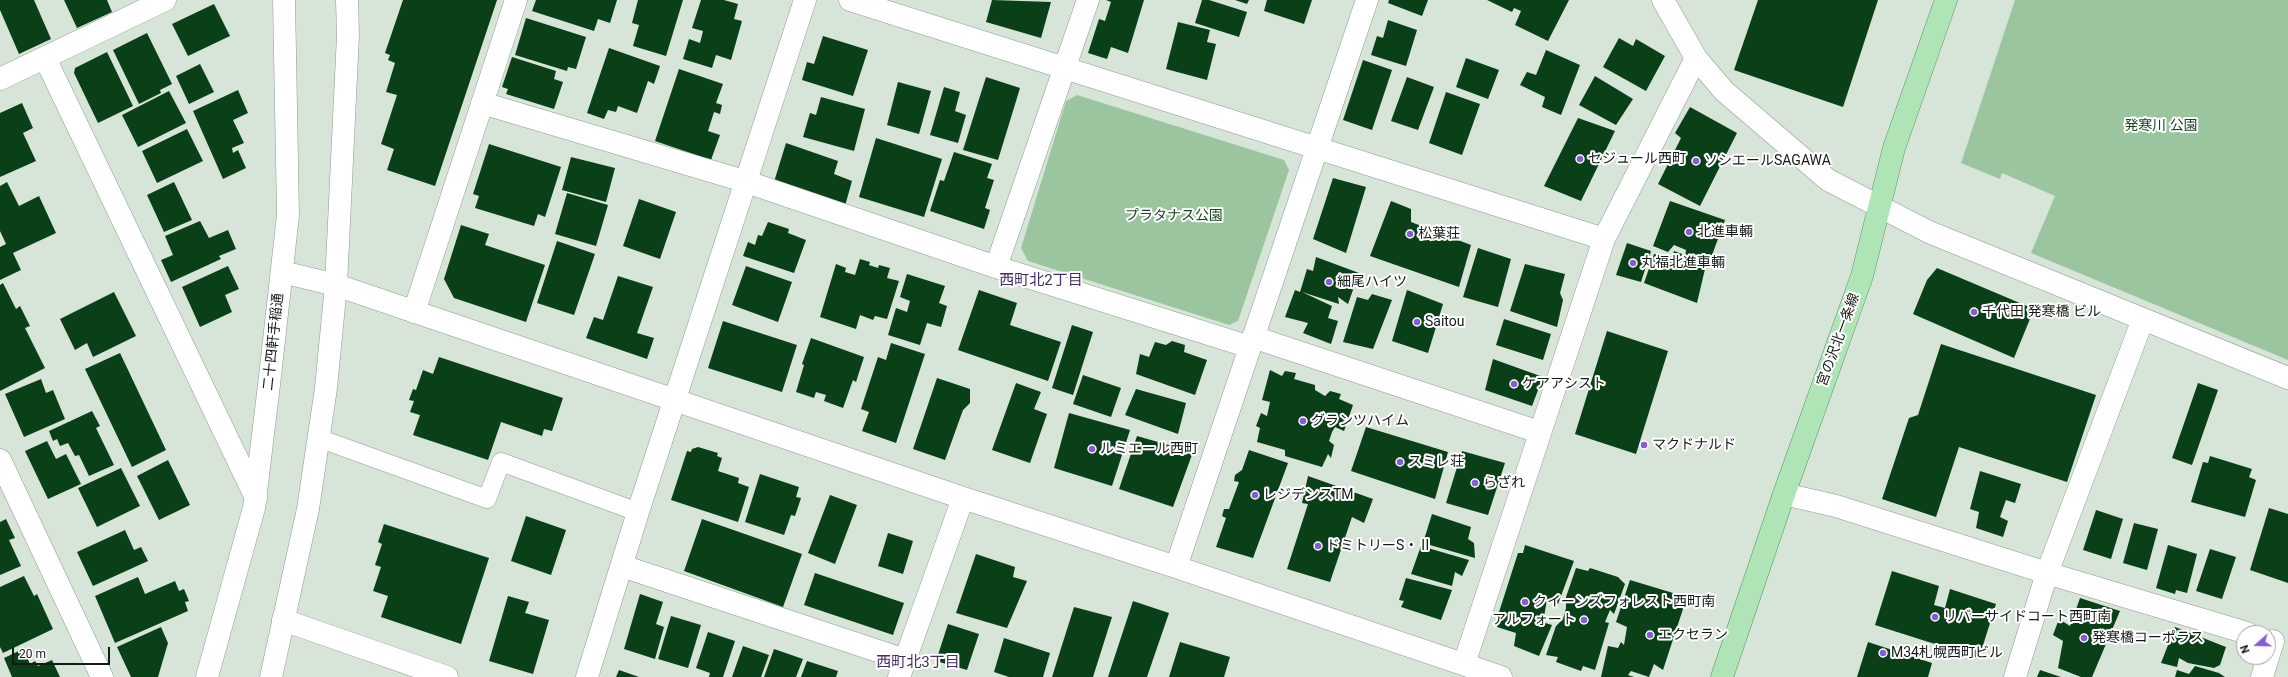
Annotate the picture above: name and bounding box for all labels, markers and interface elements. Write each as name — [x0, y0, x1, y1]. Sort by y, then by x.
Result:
park label: 発寒川 公園 — [2124, 118, 2198, 134]
place label: セジュール西町 — [1588, 151, 1686, 167]
place label: ソシエールSAGAWA — [1704, 153, 1831, 169]
marker: セジュール西町 — [1575, 154, 1585, 164]
marker: ソシエールSAGAWA — [1691, 156, 1701, 166]
park label: プラタナス公園 — [1125, 208, 1223, 224]
place label: 北進車輛 — [1697, 224, 1753, 240]
place label: 松葉荘 — [1418, 226, 1460, 242]
marker: 北進車輛 — [1684, 227, 1694, 237]
marker: 松葉荘 — [1405, 229, 1415, 239]
place label: 丸福北進車輛 — [1641, 255, 1725, 271]
marker: 丸福北進車輛 — [1628, 258, 1638, 268]
district label: 西町北2丁目 — [999, 272, 1083, 290]
place label: 細尾ハイツ — [1337, 274, 1407, 290]
marker: 細尾ハイツ — [1324, 277, 1334, 287]
street label: 宮の沢北一条線 — [1814, 291, 1864, 389]
street label: 二十四軒手稲通 — [261, 292, 287, 392]
place label: 千代田 発寒橋 ビル — [1982, 304, 2101, 320]
marker: 千代田 発寒橋 ビル — [1969, 307, 1979, 317]
place label: Saitou — [1425, 314, 1464, 330]
marker: Saitou — [1412, 317, 1422, 327]
place label: ケアアシスト — [1522, 376, 1606, 392]
marker: ケアアシスト — [1509, 379, 1519, 389]
place label: グランツハイム — [1311, 413, 1409, 429]
marker: グランツハイム — [1298, 416, 1308, 426]
place label: マクドナルド — [1652, 437, 1736, 453]
marker: マクドナルド — [1639, 440, 1649, 450]
place label: ルミエール西町 — [1100, 441, 1198, 457]
marker: ルミエール西町 — [1087, 444, 1097, 454]
place label: スミレ荘 — [1408, 454, 1464, 470]
marker: スミレ荘 — [1395, 457, 1405, 467]
place label: らざれ — [1483, 475, 1525, 491]
marker: らざれ — [1470, 478, 1480, 488]
place label: レジデンスTM — [1263, 487, 1354, 503]
marker: レジデンスTM — [1250, 490, 1260, 500]
place label: ドミトリーS・Ⅱ — [1326, 538, 1432, 554]
marker: ドミトリーS・Ⅱ — [1313, 541, 1323, 551]
place label: クイーンズフォレスト西町南 — [1533, 594, 1715, 610]
marker: クイーンズフォレスト西町南 — [1520, 597, 1530, 607]
place label: リバーサイドコート西町南 — [1943, 609, 2111, 625]
place label: アルフォート — [1492, 612, 1576, 628]
marker: リバーサイドコート西町南 — [1930, 612, 1940, 622]
marker: アルフォート — [1579, 615, 1589, 625]
north arrow — [2236, 625, 2276, 665]
place label: エクセラン — [1658, 627, 1728, 643]
marker: エクセラン — [1645, 630, 1655, 640]
place label: 発寒橋コーポラス — [2092, 630, 2204, 646]
marker: 発寒橋コーポラス — [2079, 633, 2089, 643]
scale bar — [14, 639, 112, 665]
text: N — [2238, 643, 2253, 655]
place label: M34札幌西町ビル — [1891, 645, 2003, 661]
text: 20 m — [19, 647, 46, 661]
marker: M34札幌西町ビル — [1878, 648, 1888, 658]
district label: 西町北3丁目 — [876, 654, 960, 672]

